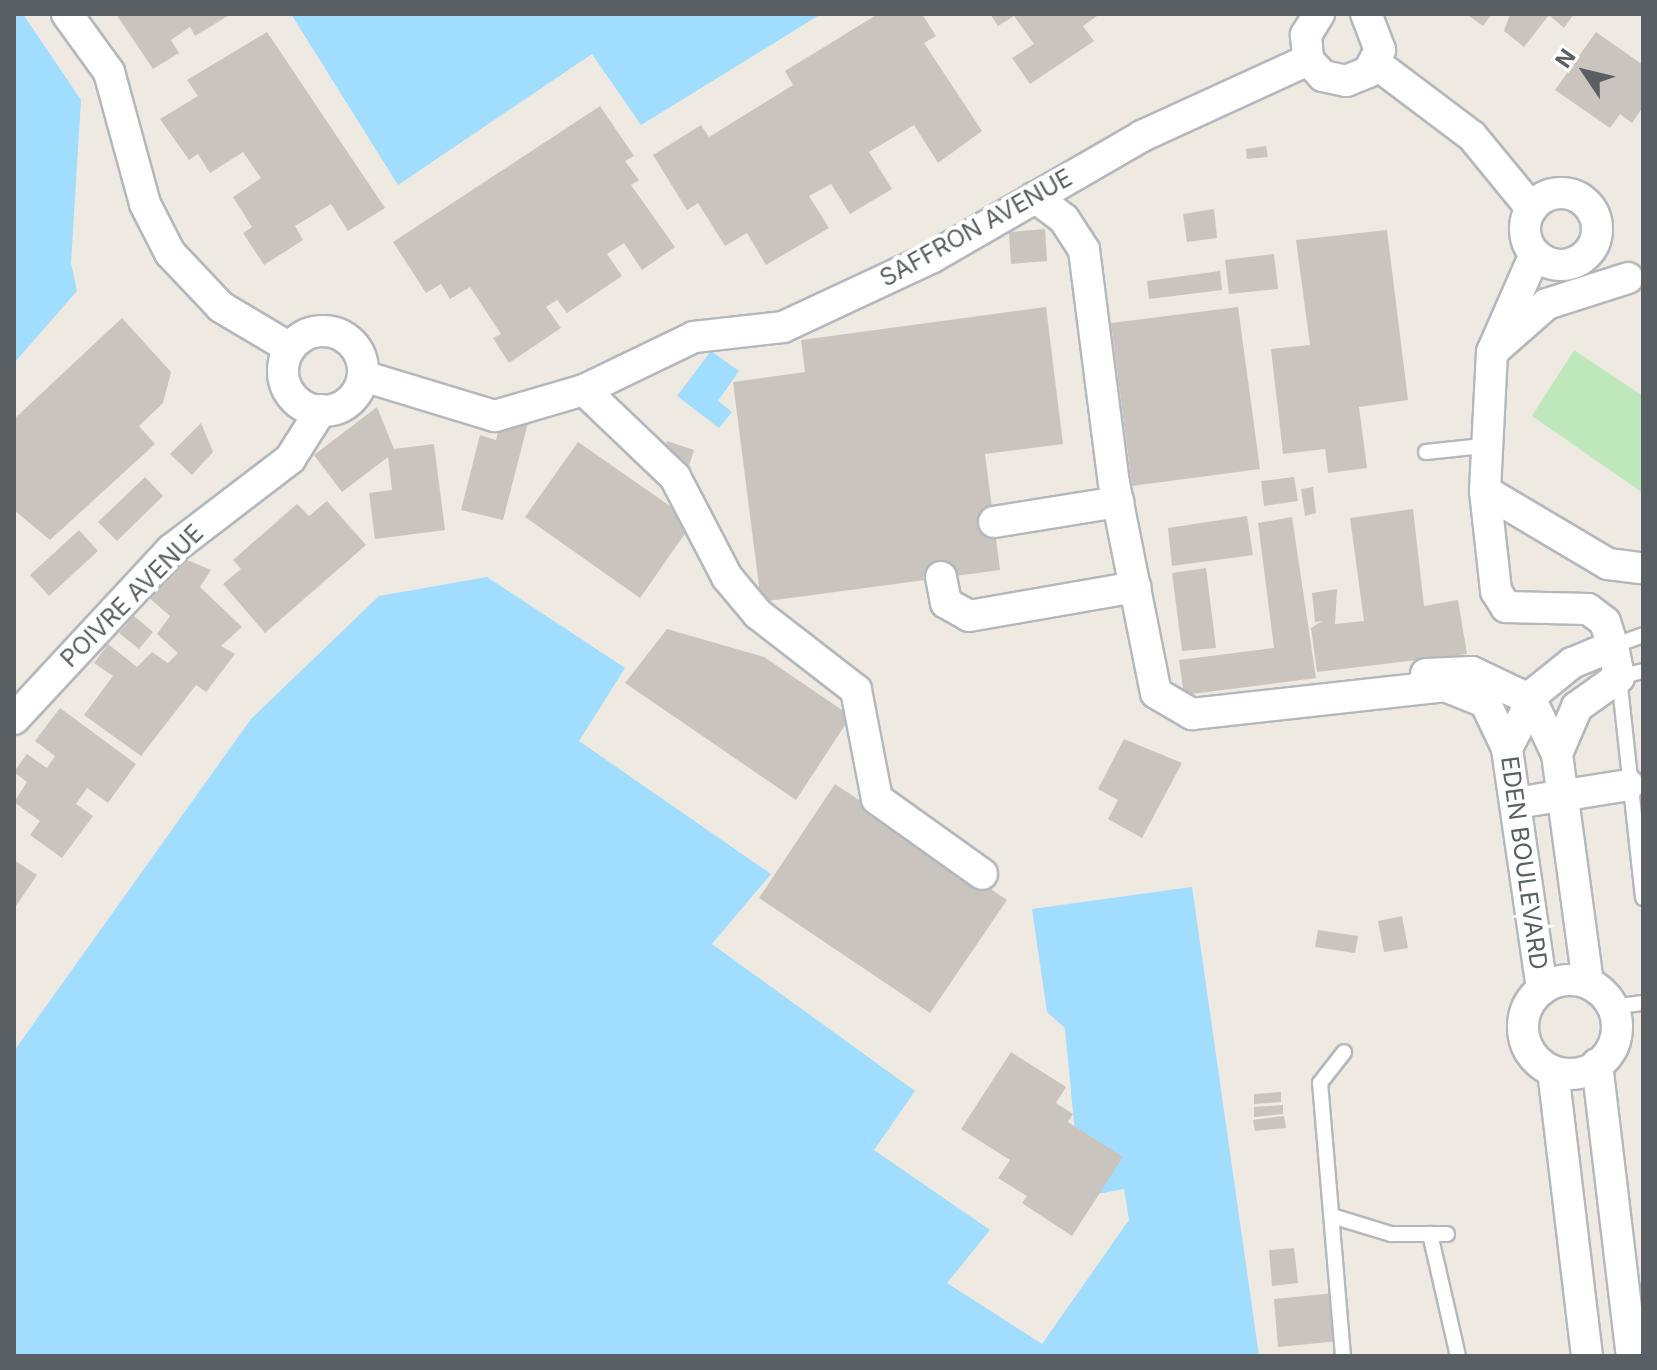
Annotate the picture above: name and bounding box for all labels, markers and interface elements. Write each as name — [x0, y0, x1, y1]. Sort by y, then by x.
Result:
north arrow — [1545, 32, 1625, 112]
text: N — [1550, 44, 1581, 73]
street label: SAFFRON AVENUE — [875, 163, 1077, 293]
street label: POIVRE AVENUE — [55, 519, 209, 673]
street label: EDEN BOULEVARD — [1495, 754, 1553, 972]

